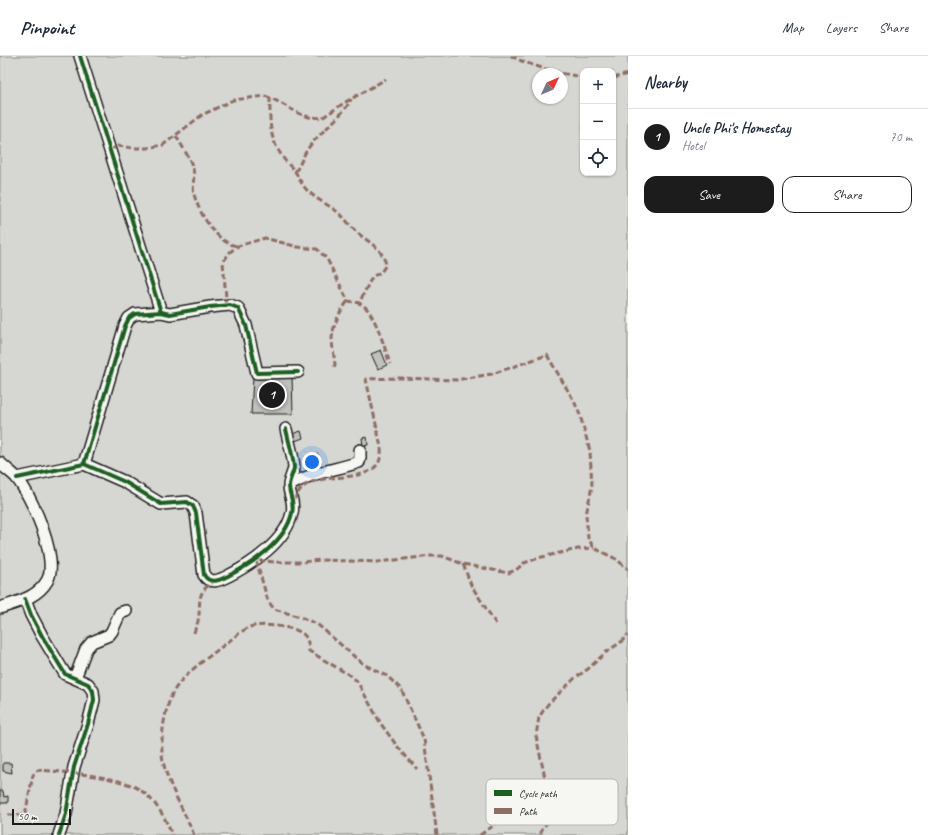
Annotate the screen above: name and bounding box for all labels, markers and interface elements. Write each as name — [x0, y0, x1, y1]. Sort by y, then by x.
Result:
text: Pinpoint — [20, 16, 74, 40]
text: Map — [782, 19, 804, 36]
text: Layers — [826, 19, 857, 36]
text: Share — [879, 19, 908, 36]
north arrow — [532, 68, 568, 104]
map controls — [580, 68, 616, 176]
button: + — [580, 68, 616, 104]
text: Nearby — [644, 72, 687, 93]
button: − — [580, 104, 616, 140]
text: Uncle Phi's Homestay — [682, 119, 791, 138]
text: 1 — [654, 129, 660, 145]
text: 70 m — [890, 129, 912, 145]
text: Hotel — [682, 138, 705, 154]
button: locate — [580, 140, 616, 176]
button: Save — [644, 176, 774, 213]
button: Share — [782, 176, 912, 213]
pin: 1 — [259, 380, 285, 410]
your location — [302, 452, 322, 472]
legend — [486, 779, 618, 825]
text: Cycle path — [519, 786, 558, 800]
text: Path — [519, 804, 538, 818]
scale bar — [12, 807, 71, 826]
text: 50 m — [18, 809, 37, 823]

